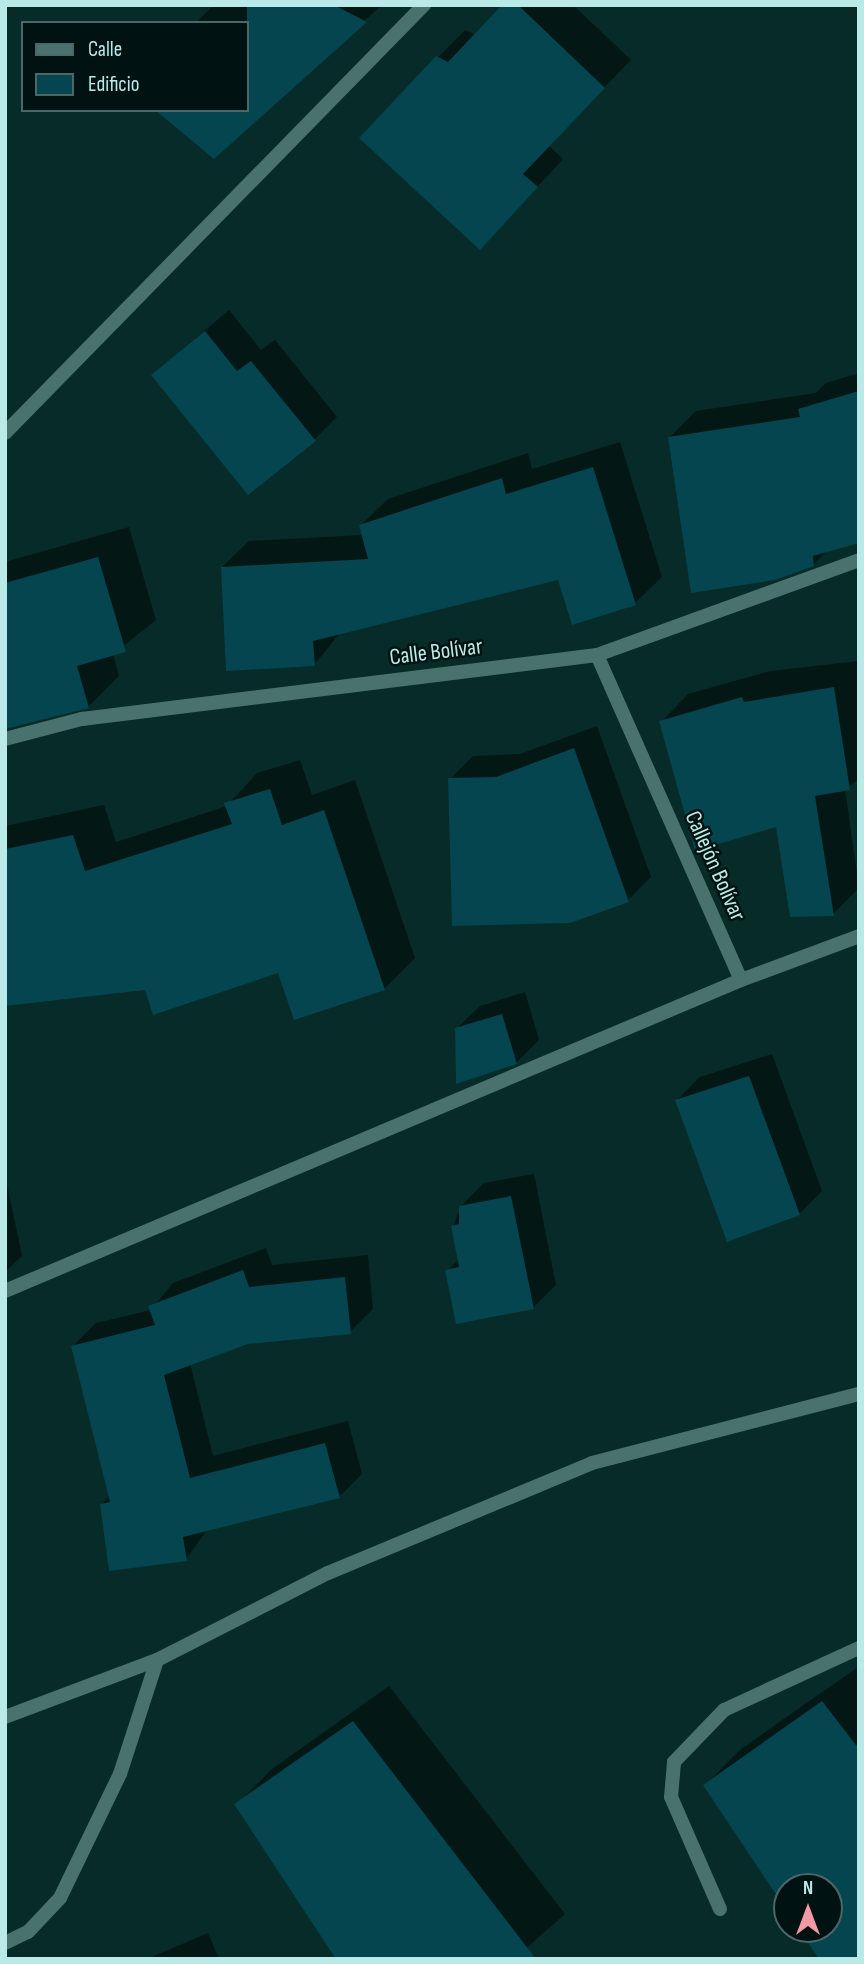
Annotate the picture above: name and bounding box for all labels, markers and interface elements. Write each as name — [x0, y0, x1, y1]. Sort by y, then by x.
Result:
legend — [21, 21, 248, 112]
text: Calle — [88, 37, 122, 62]
text: Edificio — [88, 72, 139, 97]
street label: Calle Bolívar — [388, 633, 484, 671]
street label: Callejón Bolívar — [679, 807, 751, 925]
north arrow — [773, 1873, 843, 1943]
text: N — [803, 1877, 813, 1900]

